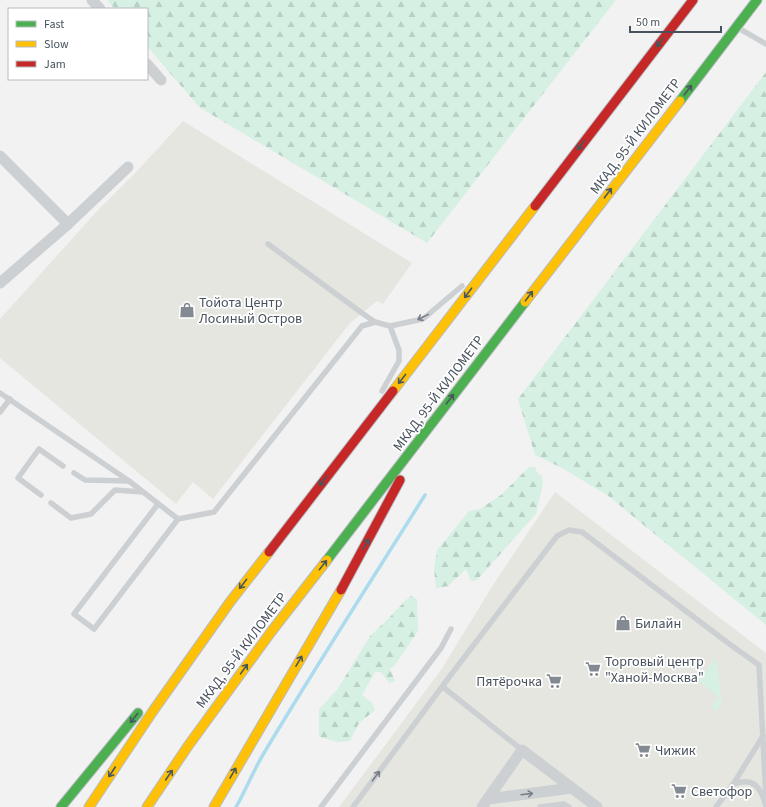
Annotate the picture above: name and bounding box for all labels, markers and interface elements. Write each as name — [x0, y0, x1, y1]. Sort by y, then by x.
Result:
legend — [8, 8, 148, 80]
scale bar — [630, 8, 721, 34]
text: 50 m — [636, 14, 660, 31]
text: Fast — [44, 16, 64, 33]
text: Slow — [44, 36, 69, 53]
one-way arrow — [656, 37, 665, 48]
text: Jam — [44, 56, 66, 73]
street label: МКАД, 95-Й КИЛОМЕТР — [586, 75, 686, 199]
one-way arrow — [683, 85, 692, 96]
one-way arrow — [577, 140, 586, 151]
one-way arrow — [604, 188, 613, 199]
one-way arrow — [464, 287, 473, 298]
one-way arrow — [525, 291, 534, 302]
place label: Тойота Центр Лосиный Остров — [199, 293, 302, 329]
shop icon: Тойота Центр Лосиный Остров — [178, 301, 196, 319]
one-way arrow — [417, 314, 429, 321]
street label: МКАД, 95-Й КИЛОМЕТР — [389, 332, 489, 456]
one-way arrow — [398, 373, 407, 384]
one-way arrow — [446, 394, 455, 405]
one-way arrow — [318, 476, 327, 487]
one-way arrow — [363, 538, 370, 550]
one-way arrow — [318, 560, 327, 571]
one-way arrow — [239, 579, 247, 590]
street label: МКАД, 95-Й КИЛОМЕТР — [192, 589, 292, 713]
shop icon: Билайн — [614, 614, 632, 632]
place label: Билайн — [635, 614, 681, 634]
place label: Торговый центр "Ханой-Москва" — [605, 652, 704, 688]
one-way arrow — [296, 655, 304, 667]
supermarket icon: Торговый центр "Ханой-Москва" — [584, 660, 602, 678]
one-way arrow — [240, 663, 248, 674]
place label: Пятёрочка — [476, 672, 542, 692]
supermarket icon: Пятёрочка — [545, 672, 563, 690]
one-way arrow — [129, 713, 138, 724]
supermarket icon: Чижик — [634, 741, 652, 759]
place label: Чижик — [655, 741, 696, 761]
one-way arrow — [108, 766, 116, 778]
one-way arrow — [230, 767, 238, 779]
one-way arrow — [165, 769, 173, 780]
one-way arrow — [372, 770, 380, 781]
supermarket icon: Светофор — [670, 782, 688, 800]
place label: Светофор — [691, 782, 753, 802]
one-way arrow — [520, 790, 533, 798]

